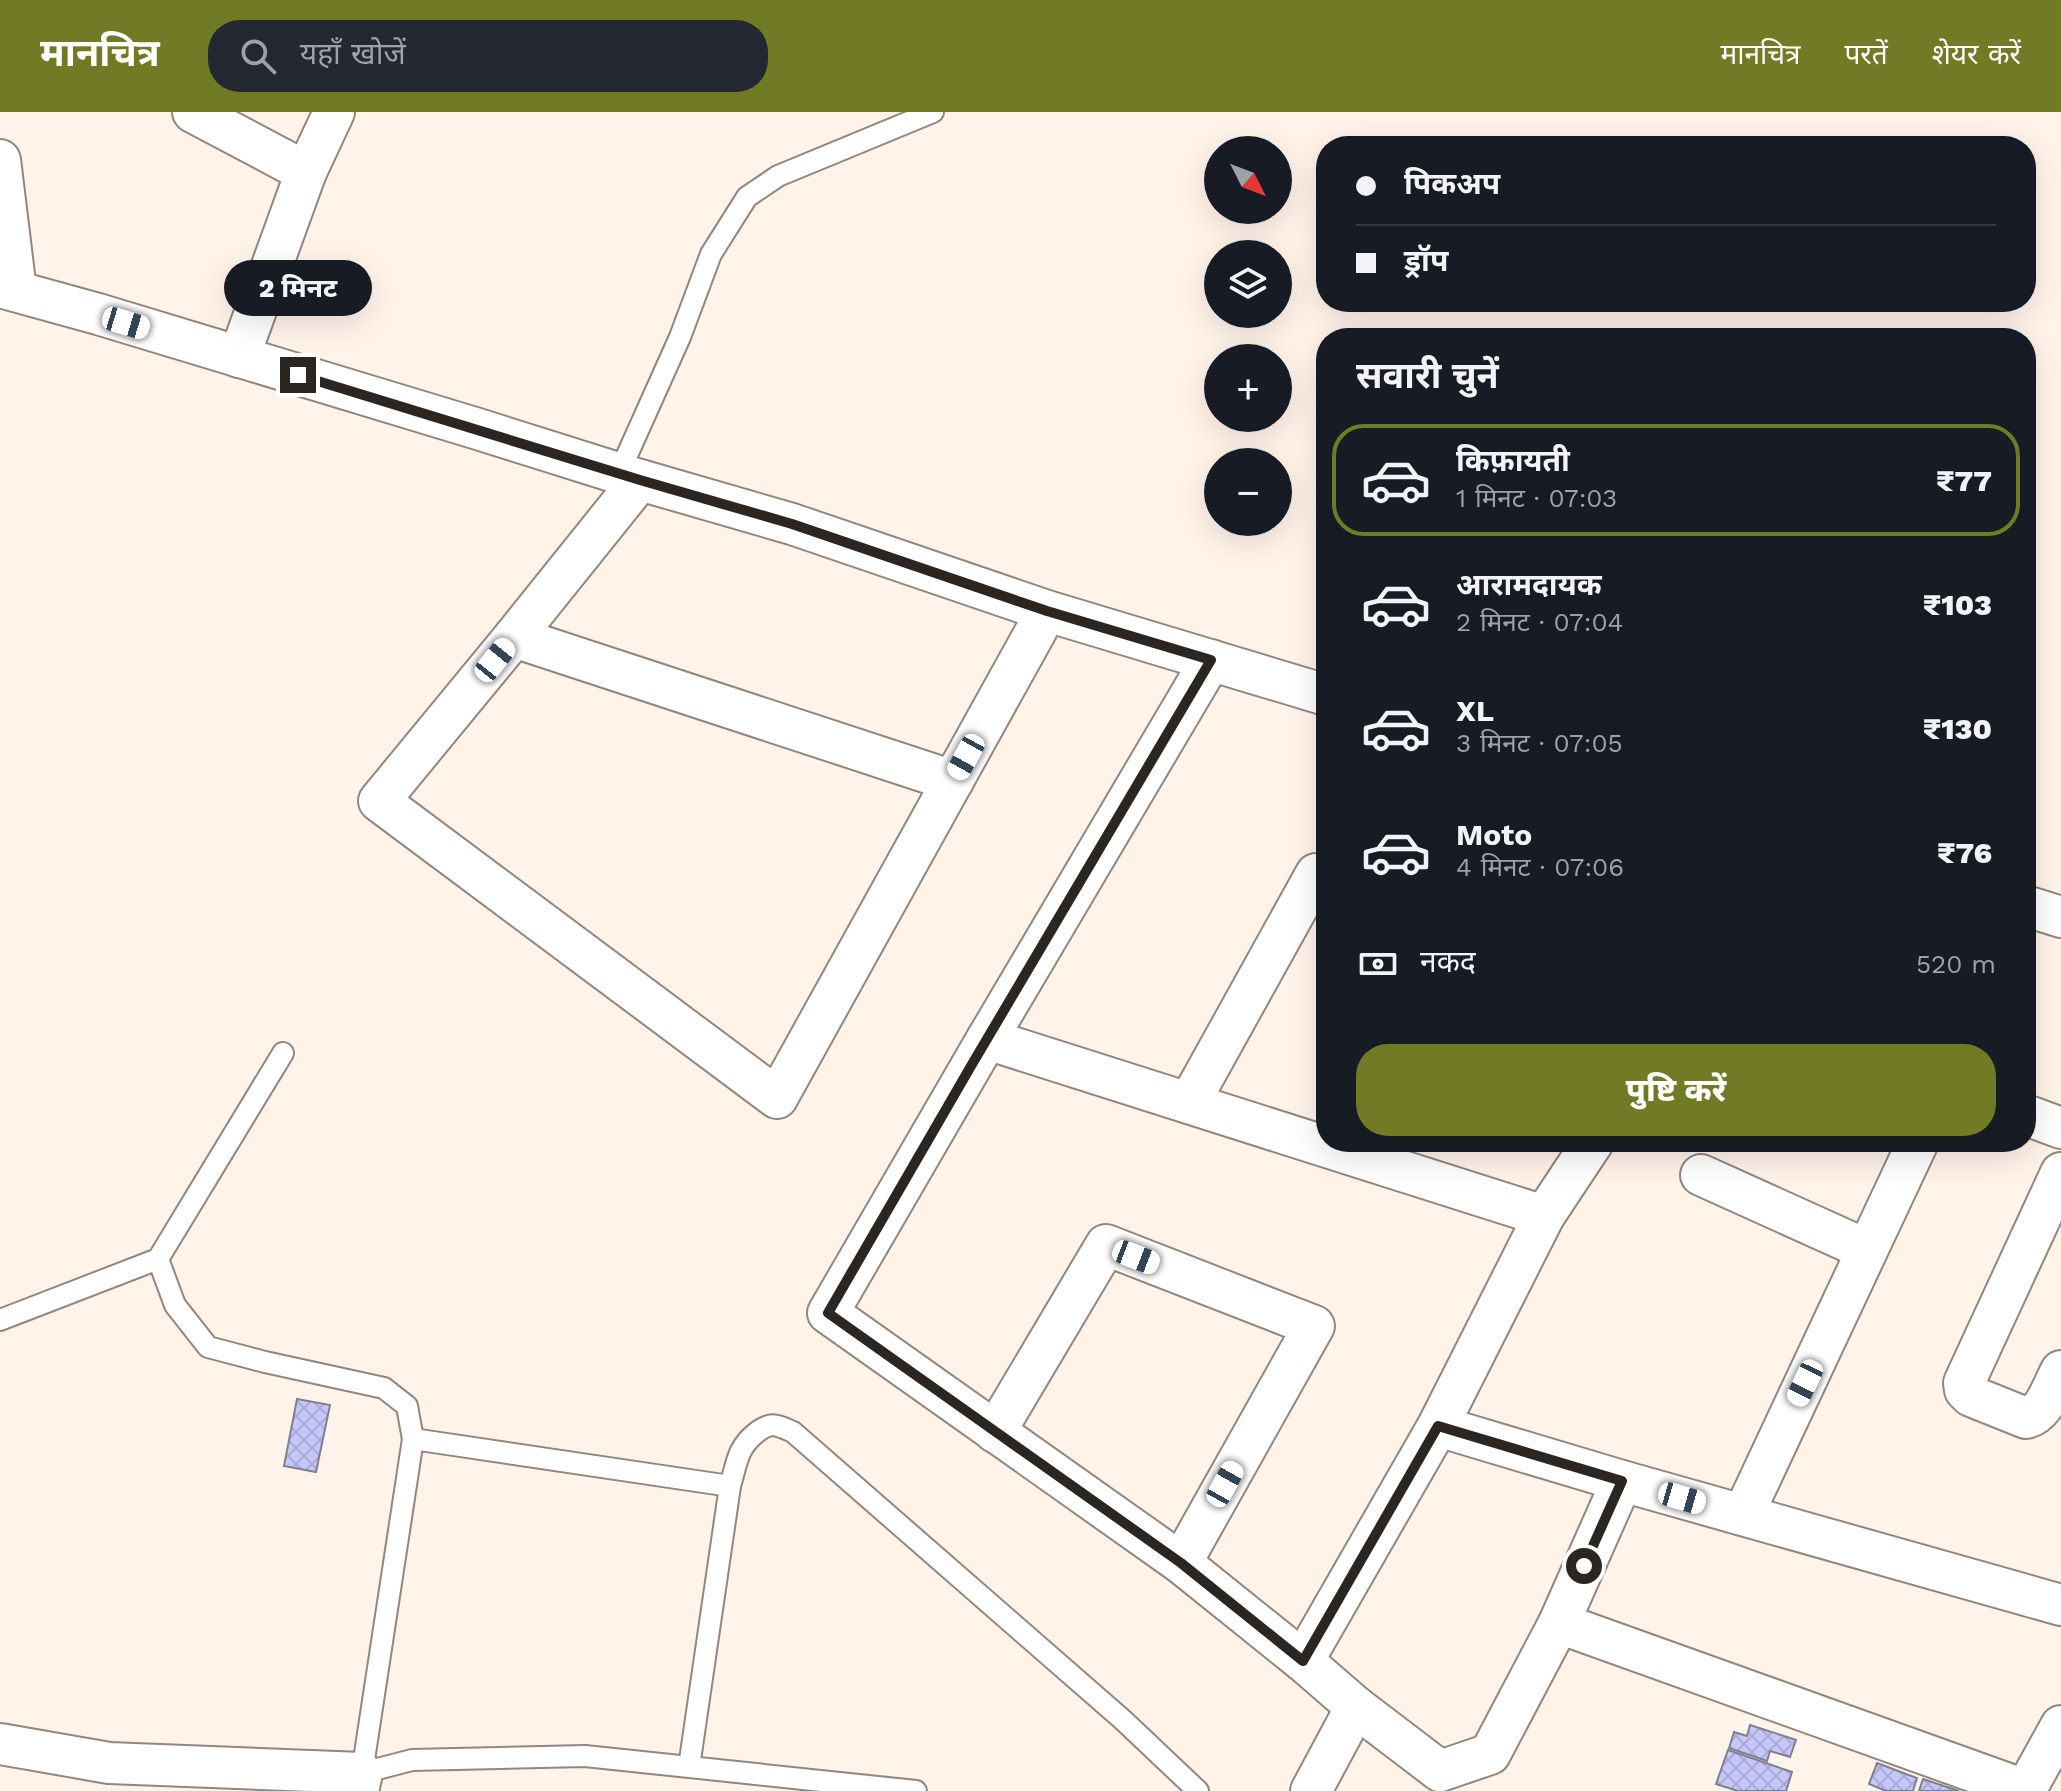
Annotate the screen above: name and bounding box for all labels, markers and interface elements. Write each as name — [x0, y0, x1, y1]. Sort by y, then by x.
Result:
search box — [208, 20, 768, 92]
text: मानचित्र — [40, 31, 160, 75]
icon: search — [236, 34, 280, 78]
text: यहाँ खोजें — [300, 36, 406, 71]
text: मानचित्र — [1720, 38, 1800, 71]
text: परतें — [1844, 38, 1888, 71]
text: शेयर करें — [1932, 38, 2021, 71]
north arrow — [1204, 136, 1292, 224]
map controls — [1204, 136, 1292, 536]
text: पिकअप — [1404, 166, 1500, 201]
button: layers — [1204, 240, 1292, 328]
text: ड्रॉप — [1404, 243, 1448, 278]
callout: 2 मिनट — [224, 259, 372, 315]
text: 2 मिनट — [259, 273, 337, 303]
car — [100, 305, 152, 341]
button: + — [1204, 344, 1292, 432]
text: सवारी चुनें — [1356, 355, 1499, 397]
route end — [280, 357, 316, 393]
text: किफ़ायती — [1456, 443, 1570, 478]
icon: car — [1360, 444, 1432, 516]
button: − — [1204, 448, 1292, 536]
text: ₹77 — [1936, 463, 1992, 498]
text: 1 मिनट · 07:03 — [1456, 483, 1617, 513]
text: आरामदायक — [1456, 567, 1602, 602]
icon: car — [1360, 568, 1432, 640]
text: ₹103 — [1923, 587, 1992, 622]
text: 2 मिनट · 07:04 — [1456, 607, 1623, 637]
car — [471, 634, 519, 686]
icon: car — [1360, 692, 1432, 764]
text: XL — [1456, 693, 1494, 728]
text: ₹130 — [1923, 711, 1992, 746]
text: 3 मिनट · 07:05 — [1456, 728, 1623, 758]
car — [944, 730, 988, 784]
icon: car — [1360, 816, 1432, 888]
text: Moto — [1456, 817, 1532, 852]
text: ₹76 — [1937, 835, 1992, 870]
text: 4 मिनट · 07:06 — [1456, 852, 1624, 882]
icon: cash — [1356, 942, 1400, 986]
text: नकद — [1420, 944, 1476, 979]
text: 520 m — [1916, 949, 1996, 979]
button: पुष्टि करें — [1356, 1044, 1996, 1136]
car — [1109, 1237, 1163, 1277]
car — [1784, 1356, 1826, 1410]
car — [1203, 1457, 1247, 1511]
car — [1656, 1480, 1708, 1516]
route start — [1566, 1548, 1602, 1584]

